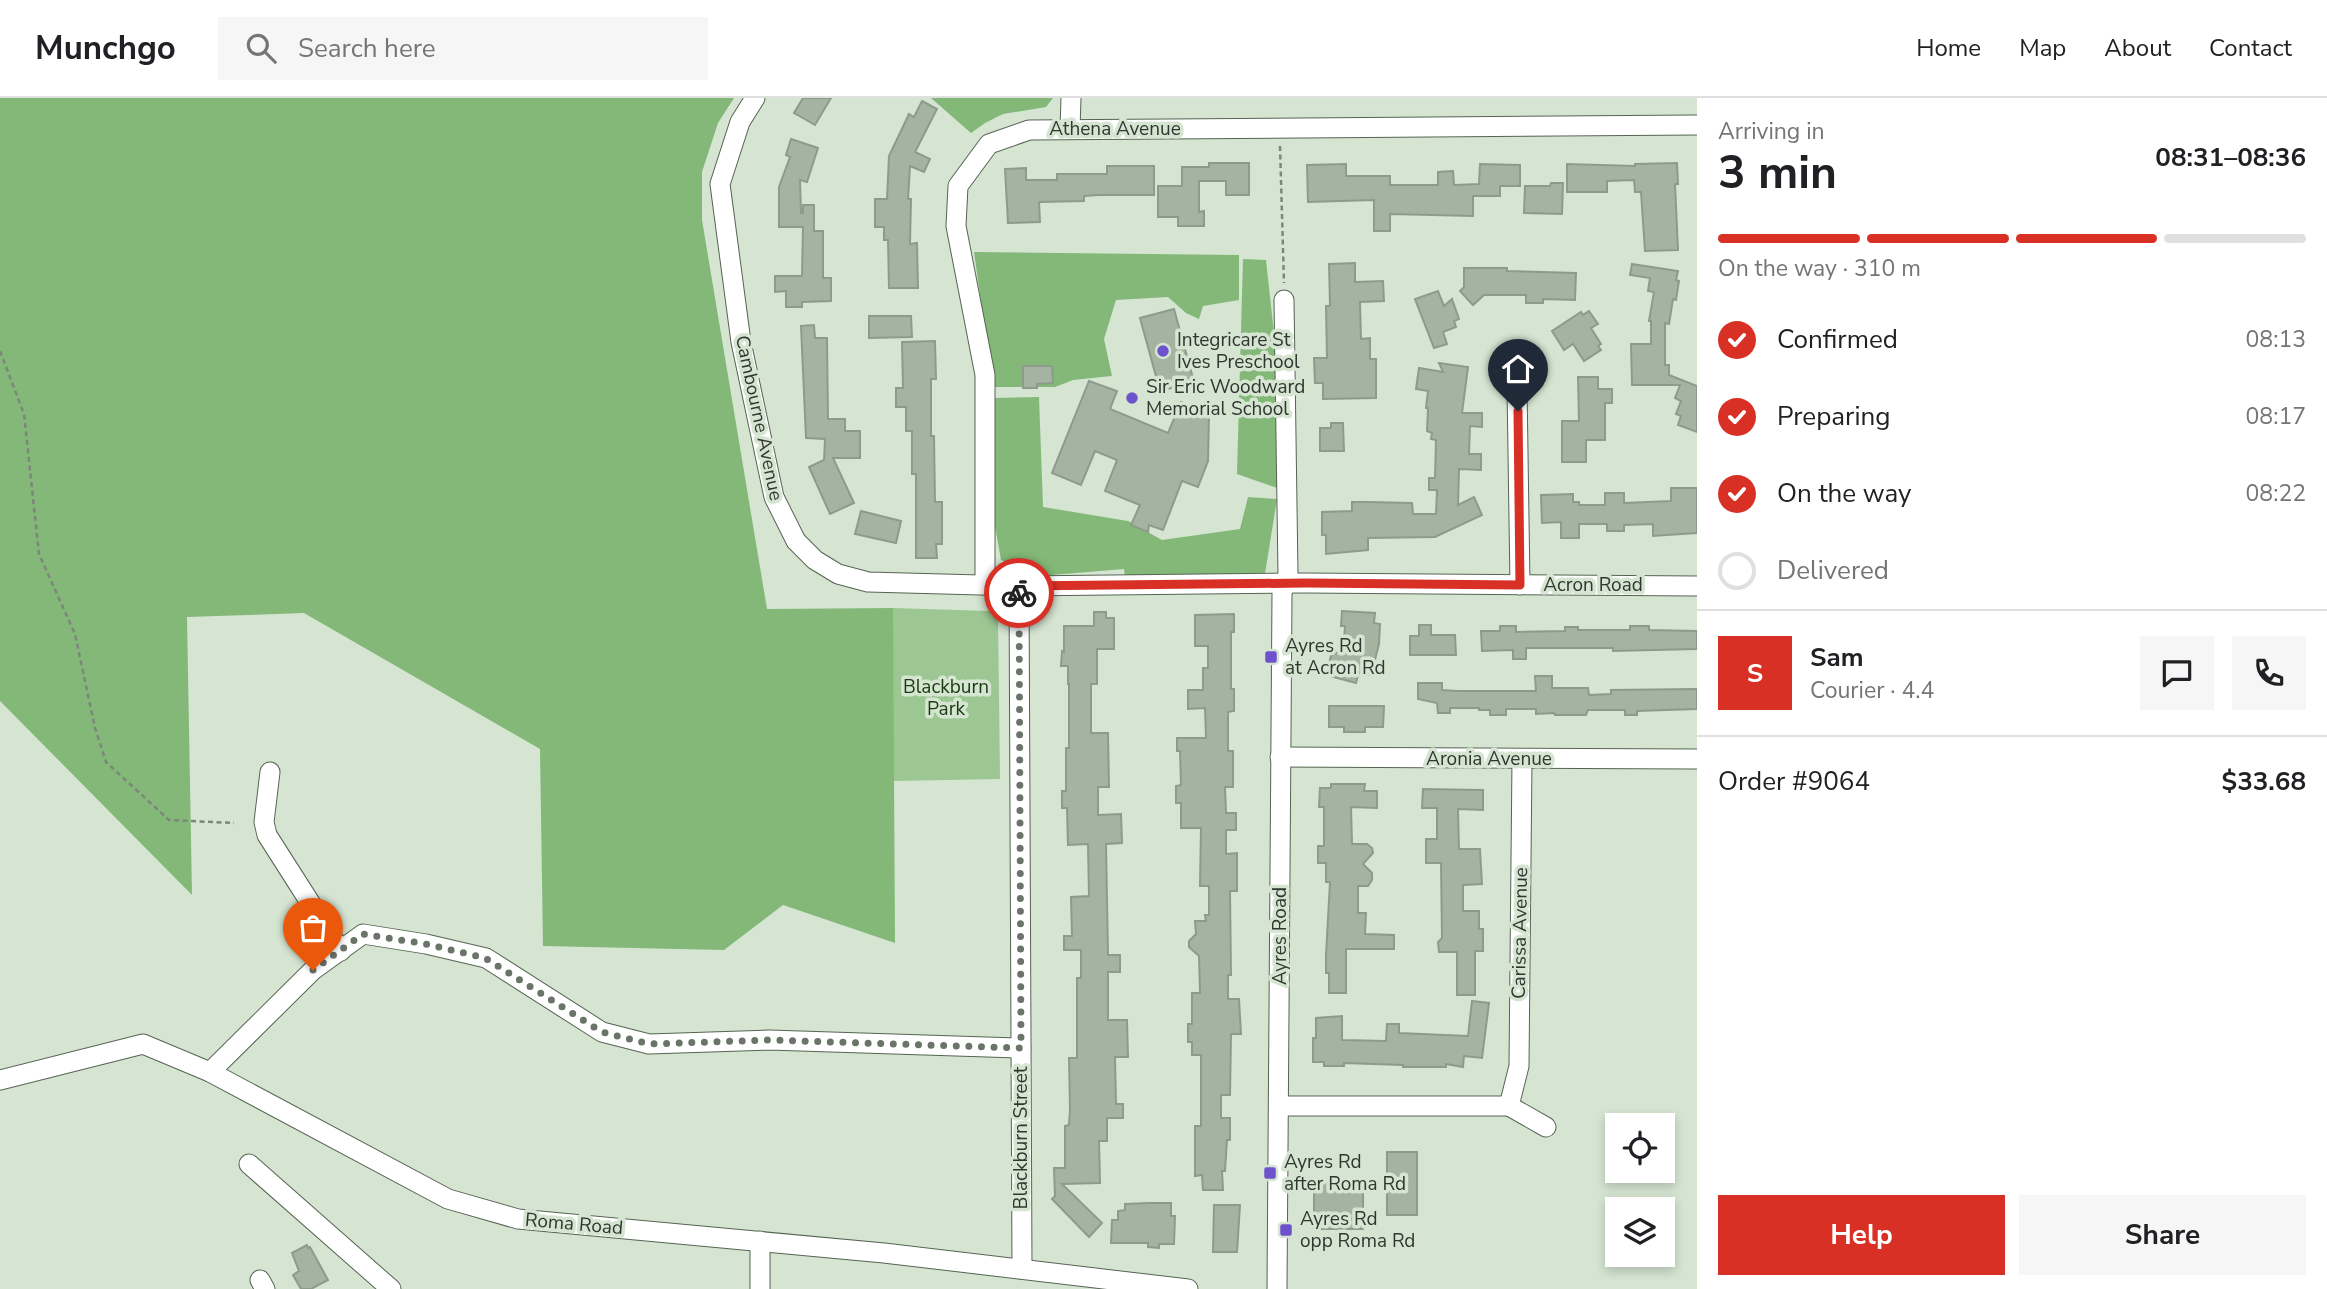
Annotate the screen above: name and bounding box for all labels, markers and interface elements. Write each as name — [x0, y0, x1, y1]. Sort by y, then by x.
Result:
search box — [218, 17, 708, 80]
text: Munchgo — [35, 26, 176, 71]
icon: search — [242, 29, 280, 67]
text: Search here — [298, 31, 436, 66]
text: Home — [1916, 32, 1981, 64]
text: Map — [2019, 32, 2066, 64]
text: About — [2104, 32, 2171, 64]
text: Contact — [2209, 32, 2292, 64]
street label: Athena Avenue — [1049, 116, 1181, 142]
text: Arriving in — [1718, 116, 1825, 147]
text: 08:31–08:36 — [2155, 140, 2306, 175]
text: 3 min — [1718, 141, 1837, 204]
text: On the way · 310 m — [1718, 253, 1921, 284]
icon: check — [1718, 321, 1756, 359]
text: Confirmed — [1777, 322, 1898, 357]
text: 08:13 — [2246, 324, 2306, 355]
place label: Integricare St Ives Preschool — [1177, 327, 1300, 375]
street label: Cambourne Avenue — [729, 333, 789, 503]
pin — [1488, 339, 1548, 411]
marker: Integricare St Ives Preschool — [1155, 343, 1171, 359]
icon: home — [1499, 350, 1537, 388]
place label: Sir Eric Woodward Memorial School — [1146, 374, 1305, 422]
marker: Sir Eric Woodward Memorial School — [1124, 390, 1140, 406]
icon: check — [1718, 398, 1756, 436]
text: Preparing — [1777, 399, 1890, 434]
text: 08:17 — [2246, 401, 2306, 432]
icon: check — [1718, 475, 1756, 513]
text: On the way — [1777, 476, 1911, 511]
text: 08:22 — [2246, 478, 2306, 509]
text: Delivered — [1777, 553, 1889, 588]
courier — [984, 558, 1054, 628]
street label: Acron Road — [1543, 572, 1643, 598]
icon: bike — [1000, 574, 1038, 612]
place label: Ayres Rd at Acron Rd — [1285, 633, 1386, 681]
button: chat — [2140, 636, 2214, 710]
button: phone — [2232, 636, 2306, 710]
text: Sam — [1810, 640, 1863, 675]
marker: Ayres Rd at Acron Rd — [1263, 649, 1279, 665]
text: S — [1747, 656, 1763, 691]
park label: Blackburn Park — [903, 674, 989, 722]
text: Courier · 4.4 — [1810, 675, 1934, 706]
street label: Aronia Avenue — [1426, 746, 1552, 772]
text: Order #9064 — [1718, 764, 1870, 799]
text: $33.68 — [2222, 764, 2306, 799]
street label: Carissa Avenue — [1506, 867, 1534, 999]
street label: Ayres Road — [1267, 887, 1293, 985]
pin — [283, 898, 343, 970]
icon: bag — [294, 909, 332, 947]
street label: Blackburn Street — [1008, 1066, 1034, 1209]
map controls — [1605, 1113, 1675, 1267]
button: locate — [1605, 1113, 1675, 1183]
place label: Ayres Rd after Roma Rd — [1284, 1149, 1406, 1197]
marker: Ayres Rd after Roma Rd — [1262, 1165, 1278, 1181]
button: Help — [1718, 1195, 2005, 1275]
button: Share — [2019, 1195, 2306, 1275]
button: layers — [1605, 1197, 1675, 1267]
place label: Ayres Rd opp Roma Rd — [1300, 1206, 1415, 1254]
street label: Roma Road — [524, 1207, 624, 1241]
marker: Ayres Rd opp Roma Rd — [1278, 1222, 1294, 1238]

